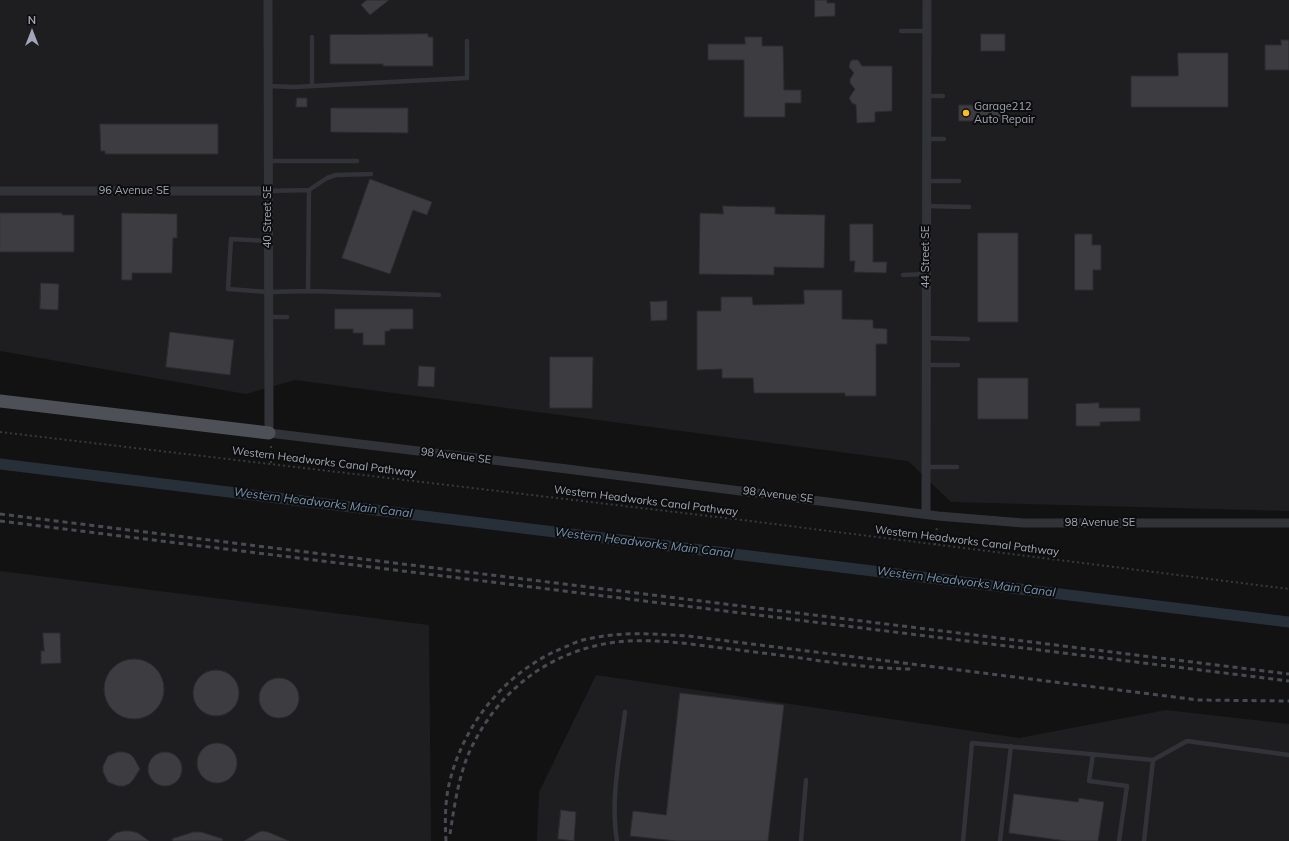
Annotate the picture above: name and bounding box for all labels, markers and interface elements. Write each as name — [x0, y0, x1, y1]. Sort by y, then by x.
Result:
north arrow — [12, 12, 52, 52]
text: N — [28, 13, 36, 27]
place label: Garage212 Auto Repair — [974, 100, 1035, 126]
marker: Garage212 Auto Repair — [961, 108, 971, 118]
street label: 96 Avenue SE — [99, 184, 169, 198]
street label: 40 Street SE — [261, 186, 275, 248]
street label: 44 Street SE — [919, 226, 933, 288]
street label: Western Headworks Canal Pathway — [231, 444, 417, 480]
street label: 98 Avenue SE — [420, 445, 492, 467]
street label: Western Headworks Canal Pathway — [553, 483, 739, 519]
street label: 98 Avenue SE — [742, 484, 814, 506]
water label: Western Headworks Main Canal — [233, 485, 413, 521]
street label: 98 Avenue SE — [1065, 516, 1135, 530]
street label: Western Headworks Canal Pathway — [874, 523, 1060, 559]
water label: Western Headworks Main Canal — [554, 525, 734, 561]
water label: Western Headworks Main Canal — [876, 564, 1056, 600]

